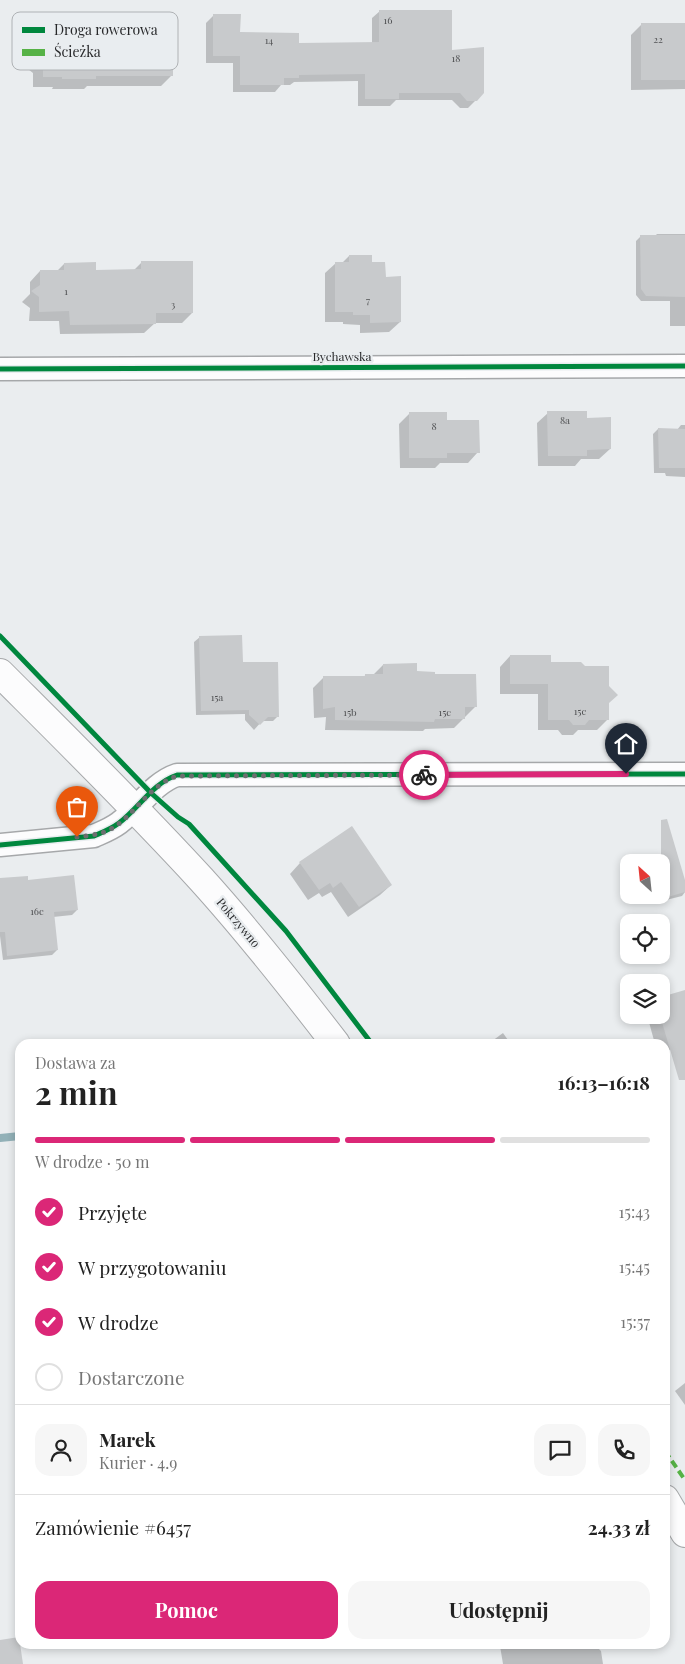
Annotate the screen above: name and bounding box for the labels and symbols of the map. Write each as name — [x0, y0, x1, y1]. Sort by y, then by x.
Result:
legend — [12, 12, 178, 70]
house number: 16 — [384, 13, 392, 27]
text: Droga rowerowa — [54, 20, 158, 39]
house number: 22 — [653, 32, 663, 46]
house number: 14 — [265, 33, 273, 47]
text: Ścieżka — [54, 42, 101, 61]
house number: 18 — [452, 51, 460, 65]
house number: 1 — [64, 284, 68, 298]
house number: 7 — [366, 293, 370, 307]
house number: 3 — [171, 297, 176, 311]
street label: Bychawska — [312, 348, 372, 364]
house number: 8a — [560, 413, 570, 427]
house number: 8 — [431, 419, 437, 433]
house number: 15a — [211, 690, 223, 704]
house number: 15c — [574, 704, 586, 718]
house number: 15b — [343, 705, 357, 719]
house number: 15e — [439, 705, 451, 719]
pin — [605, 723, 647, 774]
courier — [399, 750, 449, 800]
pin — [56, 786, 98, 837]
north arrow — [620, 854, 670, 904]
street label: Pokrzywno — [213, 894, 264, 951]
house number: 16c — [30, 904, 44, 918]

